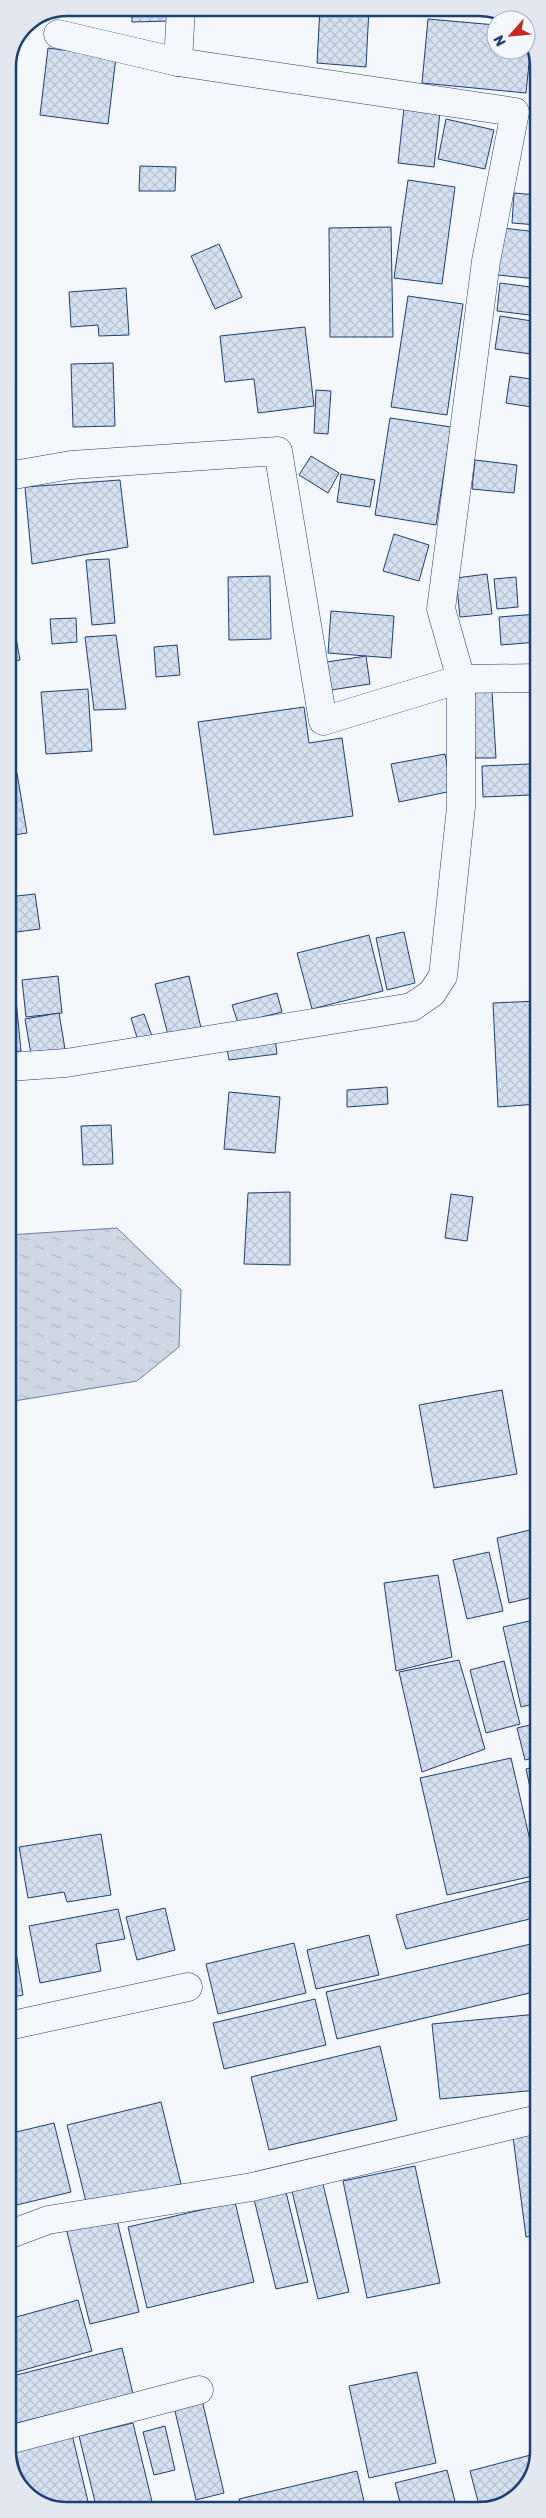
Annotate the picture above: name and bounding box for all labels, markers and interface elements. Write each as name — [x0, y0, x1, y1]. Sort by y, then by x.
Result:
north arrow — [486, 10, 536, 60]
text: N — [490, 32, 510, 49]

